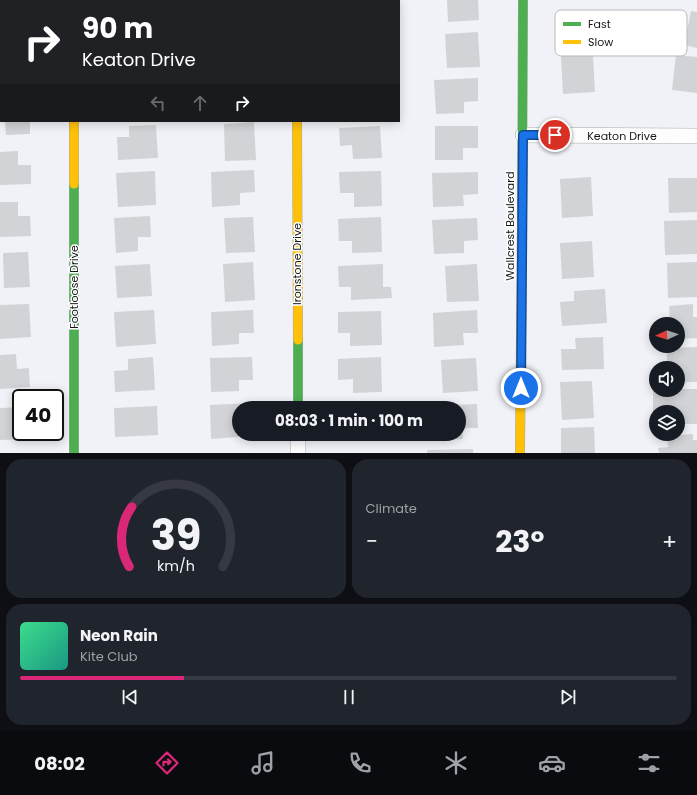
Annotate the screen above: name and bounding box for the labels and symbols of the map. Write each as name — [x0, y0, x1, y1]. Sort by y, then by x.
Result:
legend — [555, 10, 687, 56]
text: Fast — [588, 16, 611, 32]
text: Slow — [588, 34, 613, 50]
pin — [538, 118, 572, 152]
street label: Keaton Drive — [587, 128, 657, 144]
street label: Wallcrest Boulevard — [502, 171, 518, 281]
street label: Ironstone Drive — [289, 223, 305, 305]
street label: Footloose Drive — [66, 245, 82, 329]
north arrow — [649, 317, 685, 353]
position arrow — [500, 367, 542, 409]
speed limit sign: 40 — [12, 389, 64, 441]

